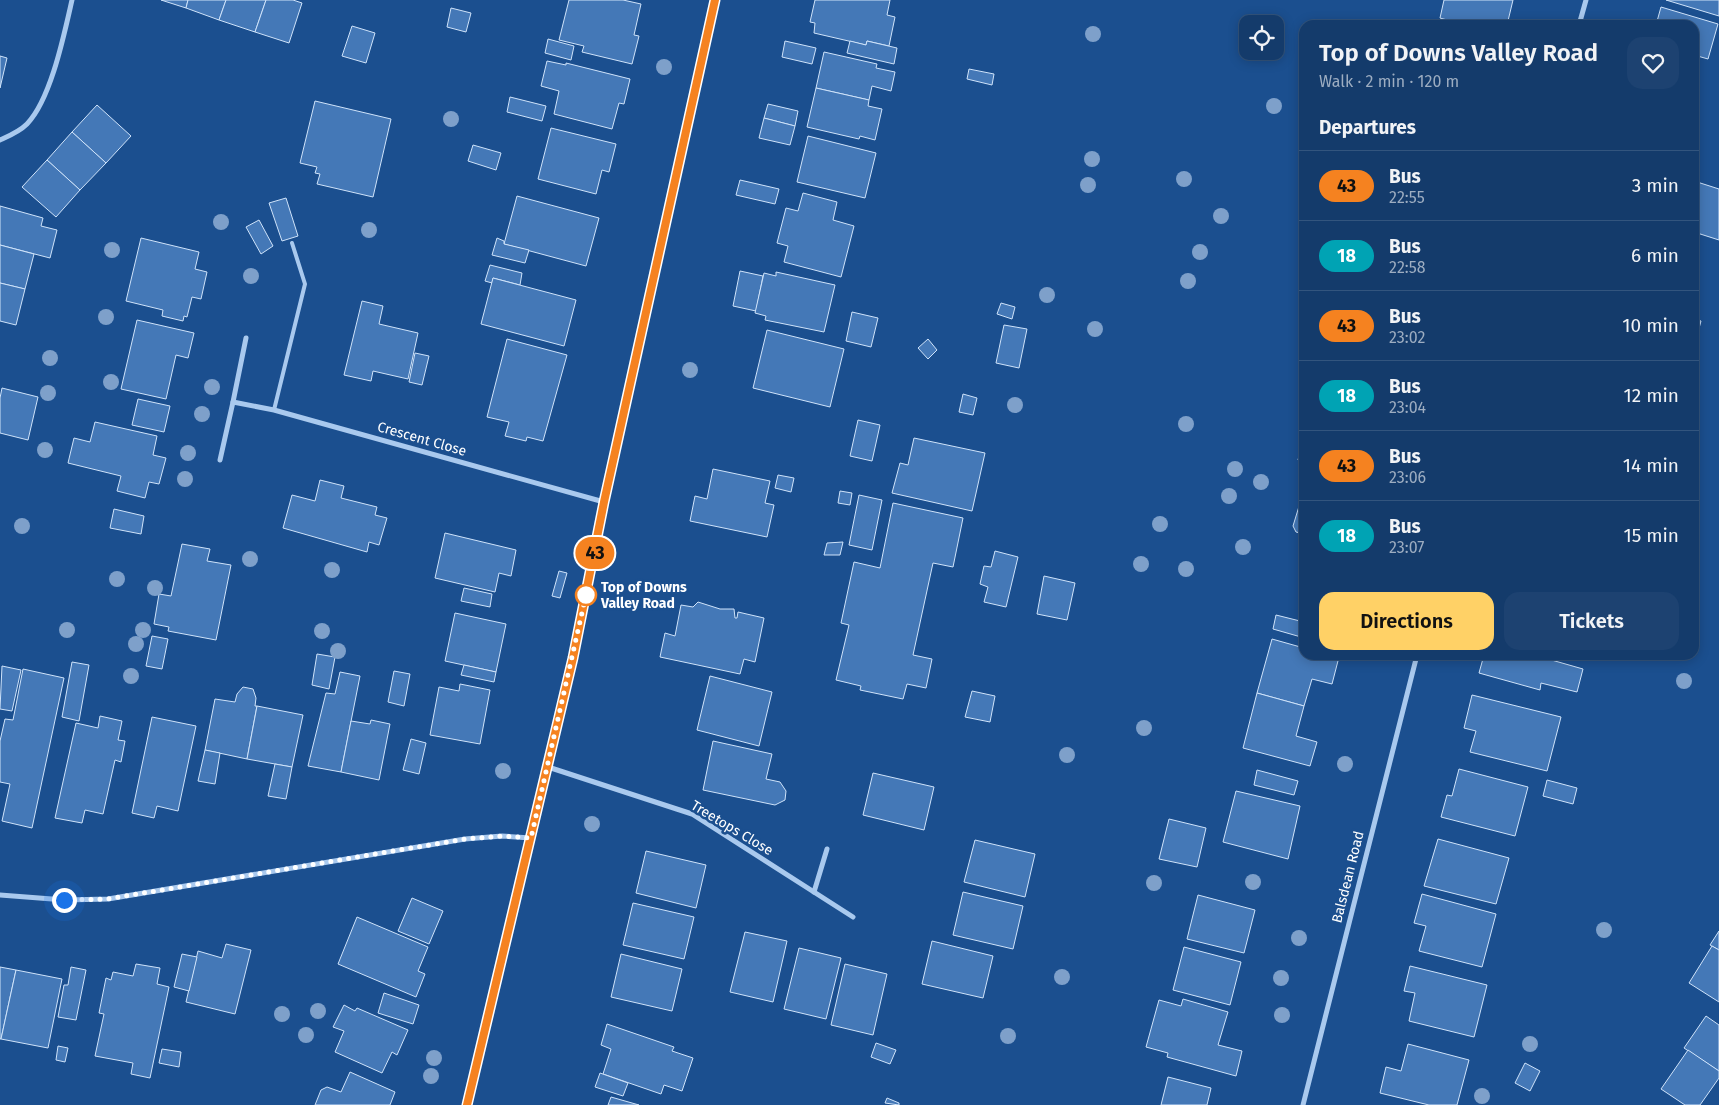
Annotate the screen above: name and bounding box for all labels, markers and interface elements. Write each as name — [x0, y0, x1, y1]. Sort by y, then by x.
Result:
map controls — [1239, 15, 1284, 60]
button: locate — [1239, 15, 1284, 60]
button: heart — [1627, 37, 1679, 89]
text: Top of Downs Valley Road — [1319, 39, 1598, 67]
text: Walk · 2 min · 120 m — [1319, 72, 1459, 91]
text: Departures — [1319, 116, 1416, 139]
text: Bus — [1389, 165, 1421, 188]
text: 3 min — [1632, 174, 1679, 197]
text: 43 — [1337, 175, 1356, 197]
text: 22:55 — [1389, 188, 1425, 207]
text: Bus — [1389, 235, 1421, 258]
text: 6 min — [1631, 244, 1679, 267]
text: 18 — [1337, 245, 1356, 267]
text: 22:58 — [1389, 258, 1426, 277]
text: Bus — [1389, 305, 1421, 328]
text: 10 min — [1622, 314, 1679, 337]
text: 43 — [1337, 315, 1356, 337]
text: 23:02 — [1389, 328, 1425, 347]
text: Bus — [1389, 375, 1421, 398]
text: 12 min — [1624, 384, 1679, 407]
text: 18 — [1337, 385, 1356, 407]
text: 23:04 — [1389, 398, 1426, 417]
street label: Crescent Close — [375, 418, 469, 460]
text: Bus — [1389, 445, 1421, 468]
text: 14 min — [1623, 454, 1679, 477]
text: 43 — [1337, 455, 1356, 477]
text: 23:06 — [1389, 468, 1426, 487]
text: Bus — [1389, 515, 1421, 538]
text: 15 min — [1623, 524, 1679, 547]
text: 18 — [1337, 525, 1356, 547]
line badge: 43 — [572, 537, 618, 569]
text: 23:07 — [1389, 538, 1424, 557]
text: 43 — [585, 542, 605, 564]
place label: Top of Downs Valley Road — [600, 579, 687, 612]
marker: Top of Downs Valley Road — [575, 584, 597, 606]
button: Directions — [1319, 592, 1494, 650]
button: Tickets — [1504, 592, 1679, 650]
street label: Treetops Close — [688, 797, 776, 859]
street label: Balsdean Road — [1328, 829, 1368, 925]
your location — [52, 888, 77, 913]

